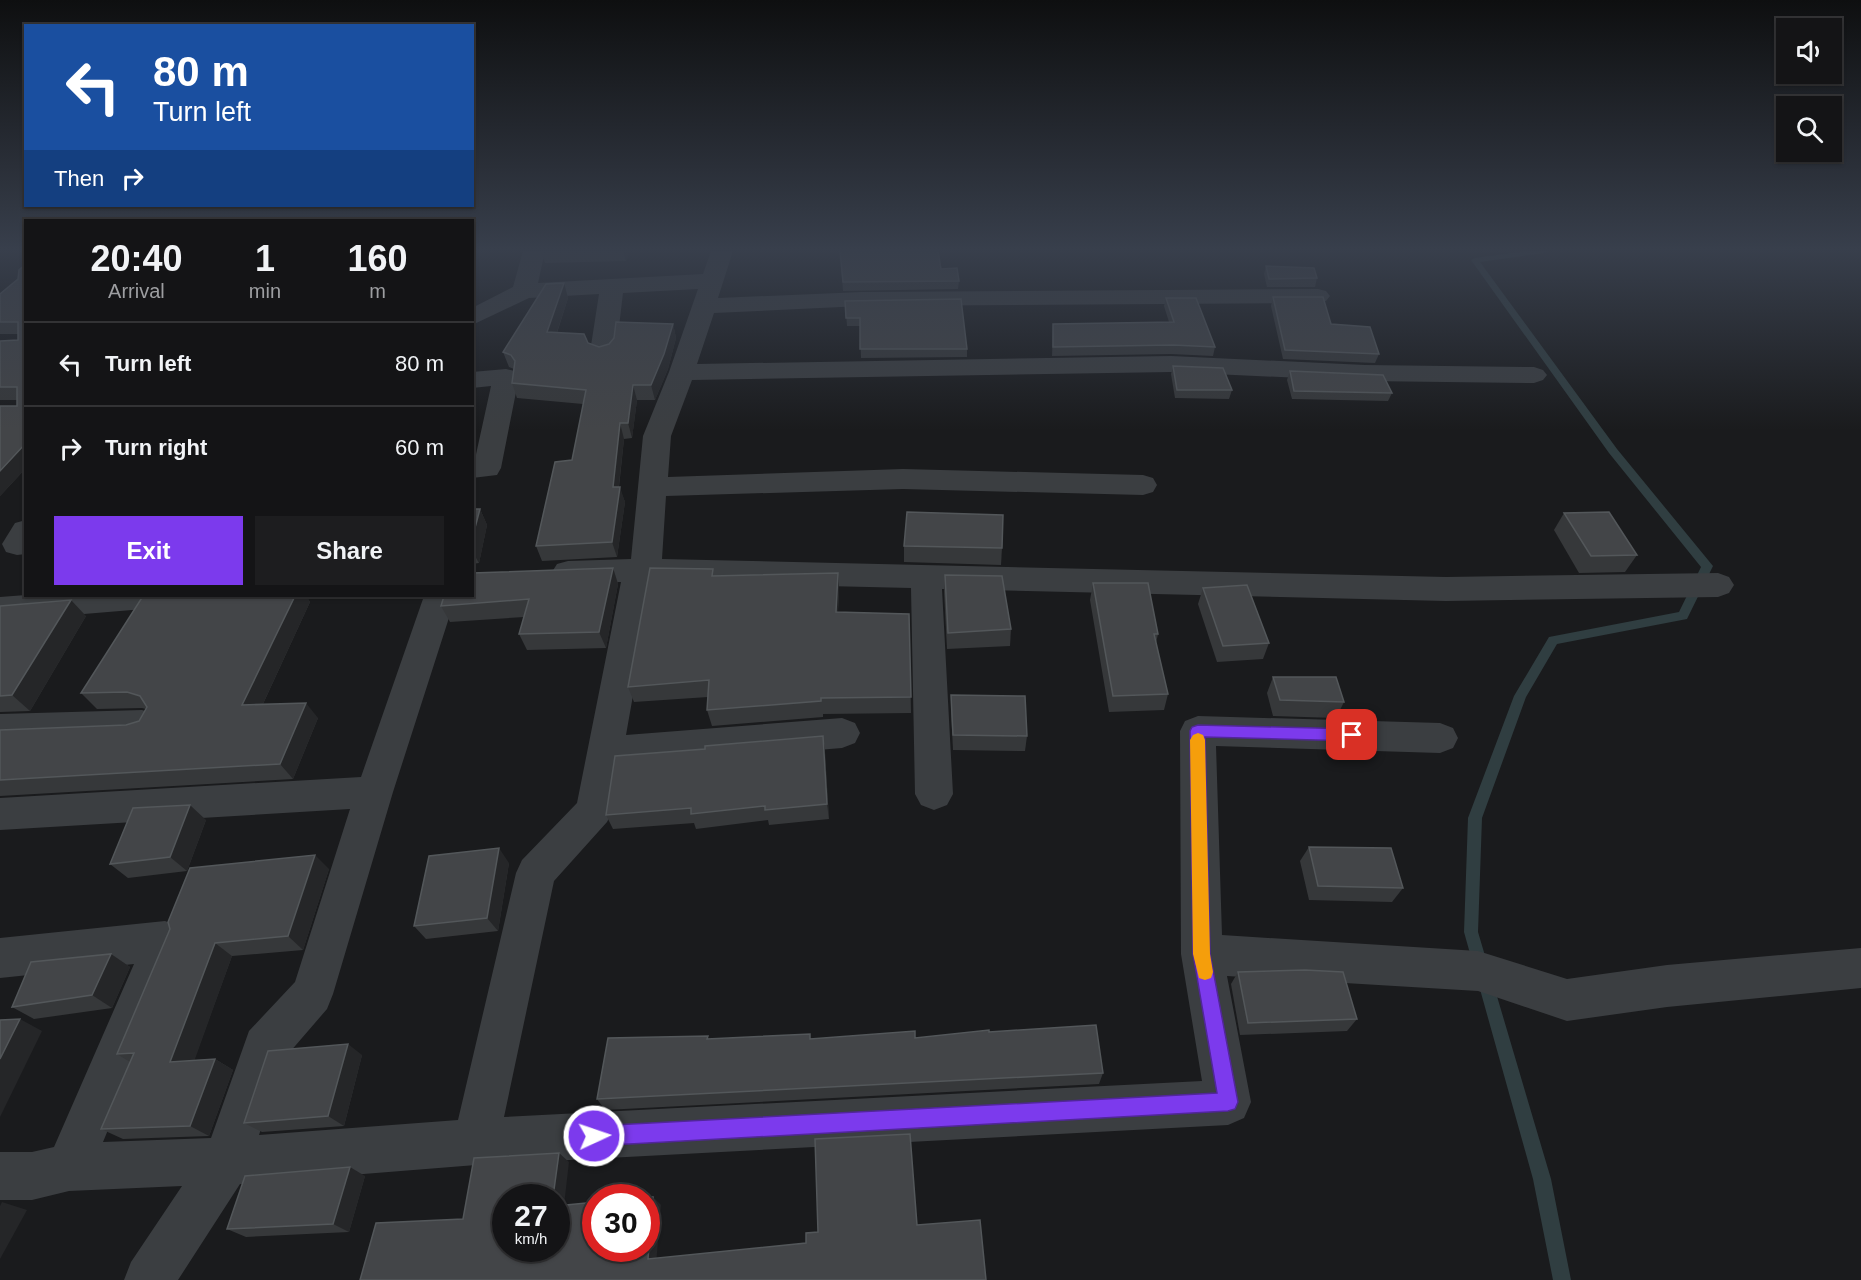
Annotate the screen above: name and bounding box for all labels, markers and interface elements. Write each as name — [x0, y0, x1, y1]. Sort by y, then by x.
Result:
map controls — [1776, 18, 1842, 162]
button: sound — [1776, 18, 1842, 84]
icon: left — [54, 48, 132, 126]
text: 80 m — [153, 48, 249, 95]
button: search — [1776, 96, 1842, 162]
text: Turn left — [153, 97, 251, 127]
icon: right — [116, 162, 149, 195]
text: Then — [54, 166, 104, 191]
text: 20:40 — [90, 238, 182, 279]
text: 1 — [255, 238, 275, 279]
text: 160 — [347, 238, 408, 279]
text: Arrival — [108, 280, 165, 302]
text: min — [249, 280, 281, 302]
text: m — [369, 280, 386, 302]
icon: left — [54, 348, 87, 381]
text: Turn left — [105, 351, 191, 376]
text: 80 m — [395, 351, 444, 376]
icon: right — [54, 432, 87, 465]
text: Turn right — [105, 435, 207, 460]
text: 60 m — [395, 435, 444, 460]
button: Exit — [54, 516, 243, 585]
button: Share — [255, 516, 444, 585]
pin — [1326, 709, 1377, 760]
icon: arrive — [1335, 718, 1368, 751]
position arrow — [562, 1104, 626, 1168]
speed limit sign: 30 — [582, 1184, 660, 1262]
text: 27 — [514, 1199, 548, 1232]
text: km/h — [515, 1230, 547, 1247]

